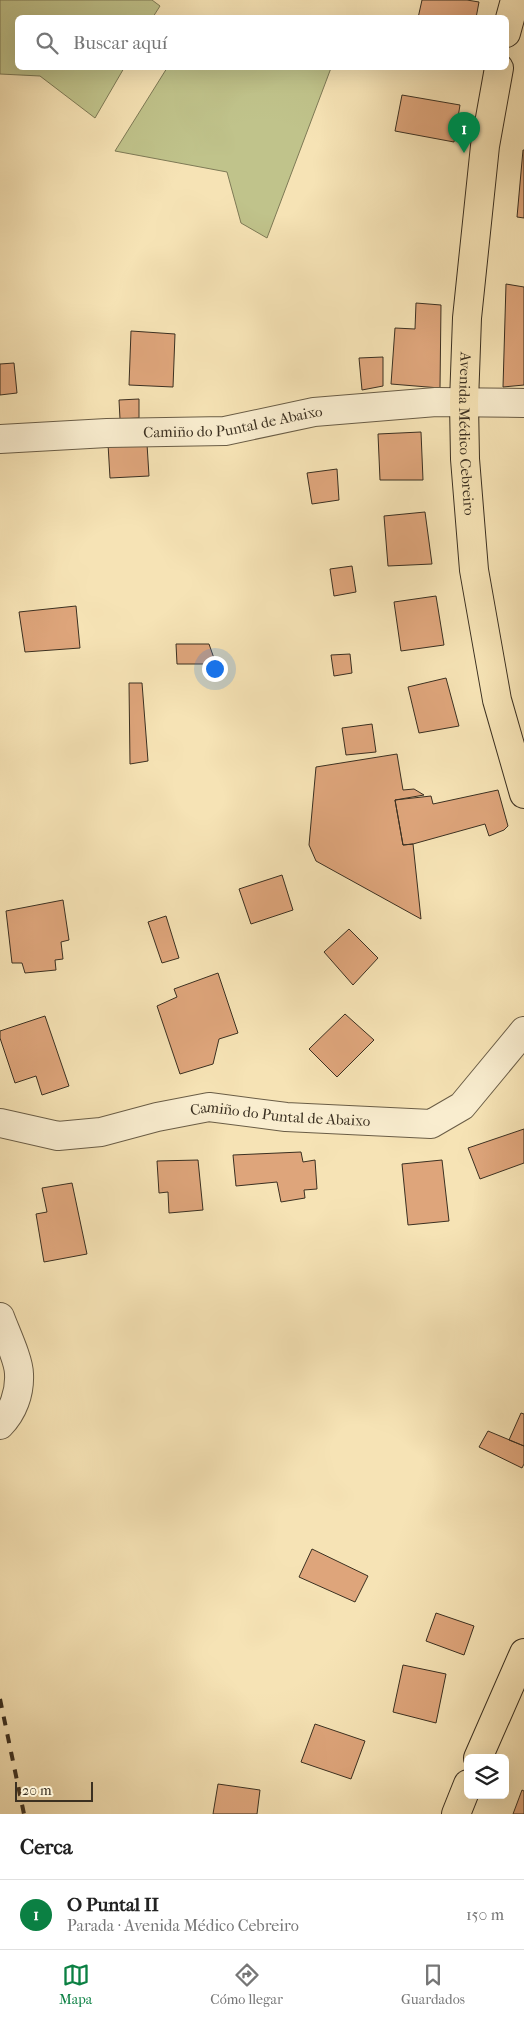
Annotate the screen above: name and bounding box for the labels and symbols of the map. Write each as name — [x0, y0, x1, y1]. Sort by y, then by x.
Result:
pin: 1 — [448, 112, 480, 153]
street label: Avenida Médico Cebreiro — [455, 351, 479, 517]
street label: Camiño do Puntal de Abaixo — [143, 402, 323, 441]
your location — [202, 656, 228, 682]
street label: Camiño do Puntal de Abaixo — [188, 1098, 371, 1130]
scale bar — [15, 1779, 92, 1802]

